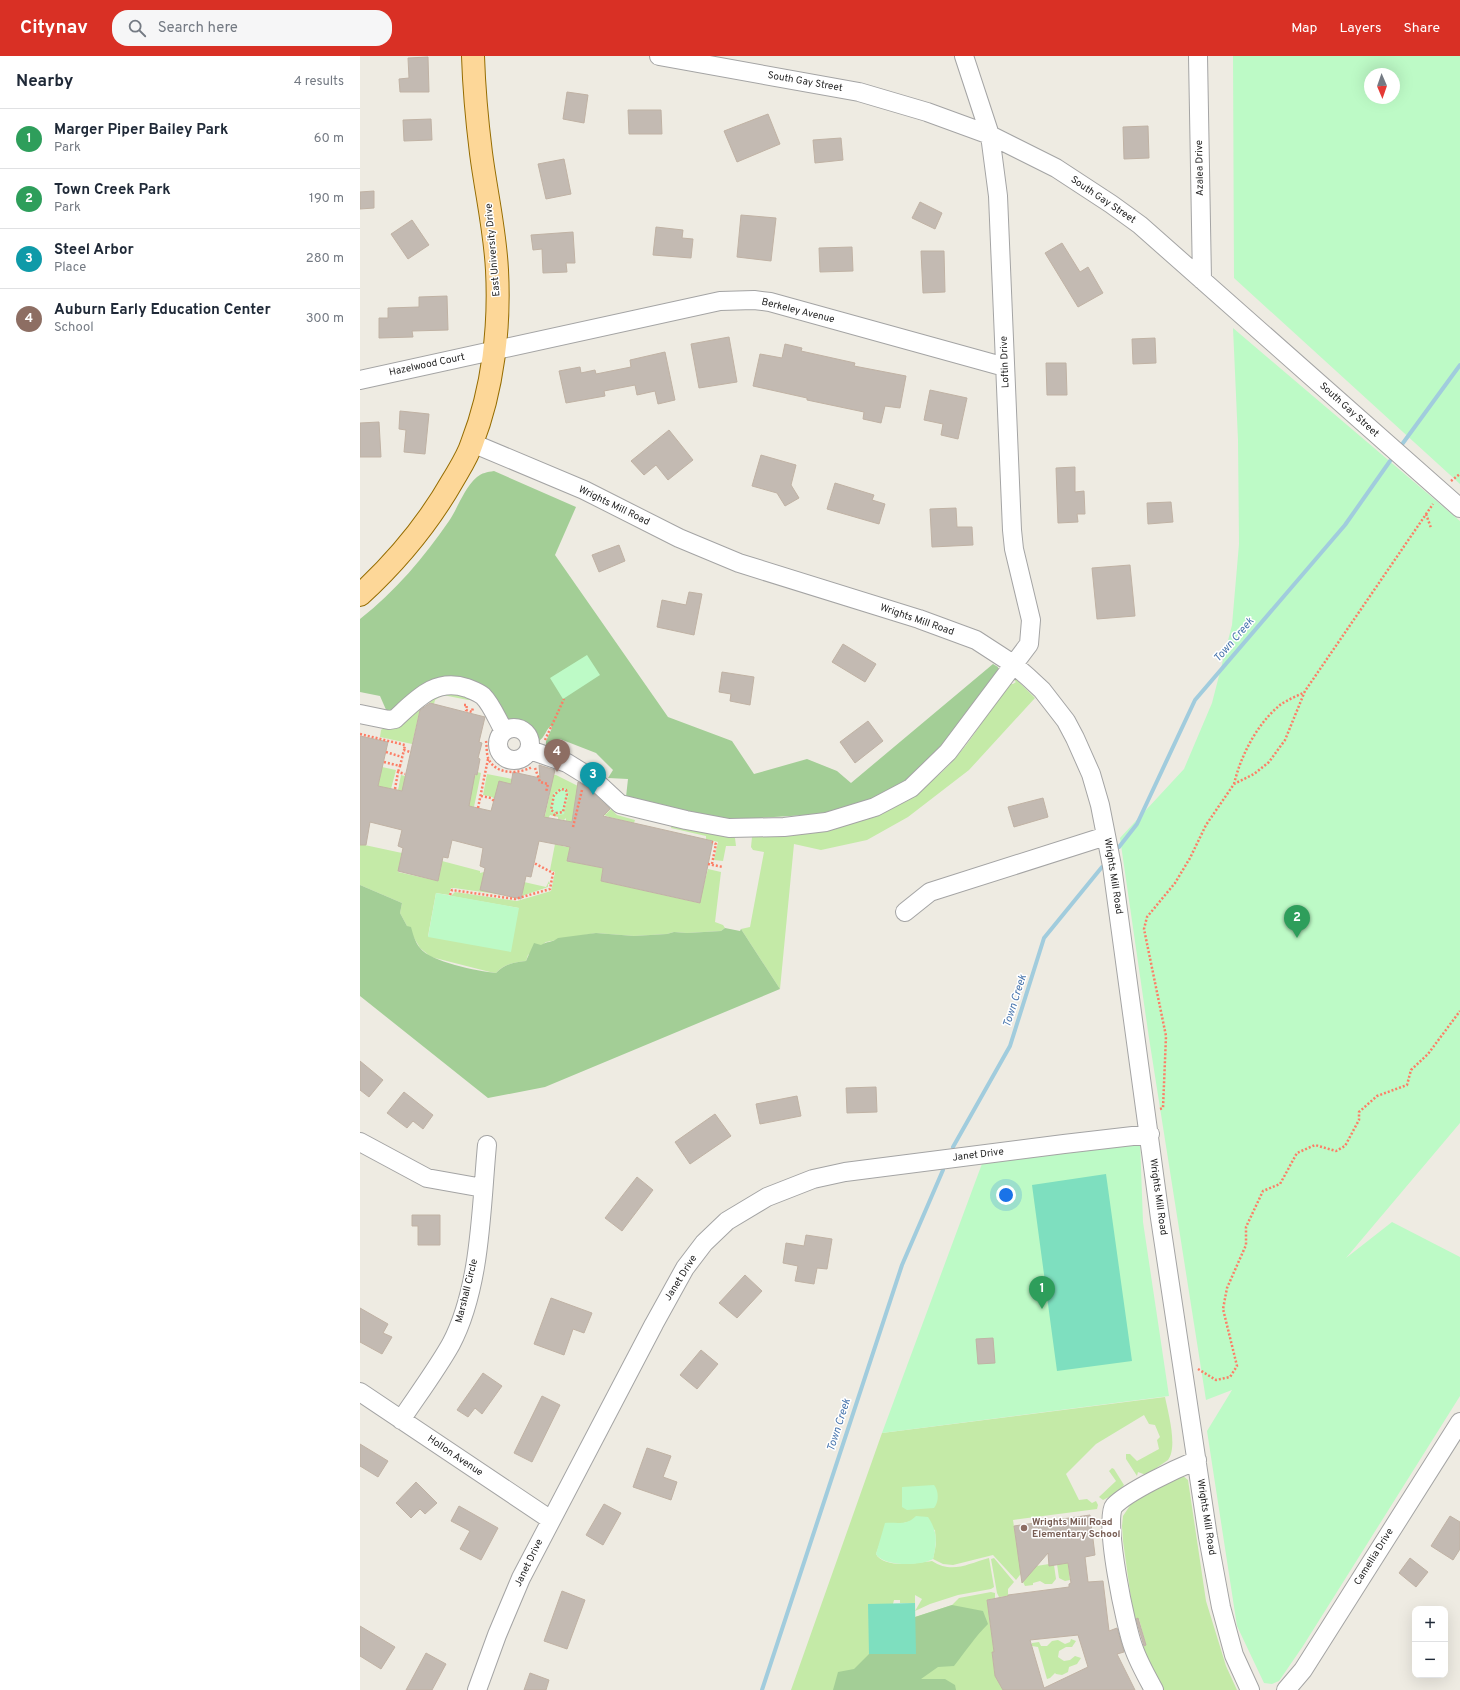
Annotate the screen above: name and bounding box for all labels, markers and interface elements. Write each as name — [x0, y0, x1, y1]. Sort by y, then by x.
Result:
search box — [112, 10, 392, 46]
text: Citynav — [20, 16, 88, 40]
icon: search — [126, 17, 148, 39]
text: Search here — [158, 19, 238, 38]
text: Map — [1291, 20, 1317, 37]
text: Layers — [1339, 20, 1381, 37]
text: Share — [1403, 20, 1440, 37]
north arrow — [1364, 68, 1400, 104]
street label: South Gay Street — [767, 69, 844, 95]
text: Nearby — [16, 71, 73, 93]
text: 4 results — [294, 74, 344, 90]
text: Marger Piper Bailey Park — [54, 121, 228, 140]
text: 1 — [26, 131, 32, 147]
text: 60 m — [314, 131, 344, 147]
text: Park — [54, 140, 81, 156]
street label: Azalea Drive — [1193, 140, 1207, 196]
street label: South Gay Street — [1068, 173, 1138, 227]
text: Town Creek Park — [54, 181, 171, 200]
text: 2 — [25, 191, 33, 207]
text: 190 m — [309, 191, 344, 207]
text: Park — [54, 200, 81, 216]
street label: East University Drive — [482, 203, 504, 297]
text: Steel Arbor — [54, 241, 134, 260]
text: 3 — [25, 251, 33, 267]
text: 280 m — [306, 251, 344, 267]
text: Place — [54, 260, 86, 276]
street label: Berkeley Avenue — [760, 296, 836, 326]
text: Auburn Early Education Center — [54, 301, 271, 320]
text: 4 — [25, 311, 33, 327]
text: 300 m — [306, 311, 344, 327]
text: School — [54, 320, 94, 336]
street label: Loftin Drive — [998, 336, 1012, 388]
street label: Hazelwood Court — [388, 351, 466, 379]
street label: South Gay Street — [1316, 380, 1382, 440]
street label: Wrights Mill Road — [576, 483, 652, 529]
street label: Wrights Mill Road — [878, 601, 956, 639]
water label: Town Creek — [1211, 614, 1258, 665]
pin: 4 — [544, 739, 570, 772]
pin: 3 — [580, 762, 606, 795]
street label: Wrights Mill Road — [1101, 837, 1125, 915]
pin: 2 — [1284, 905, 1310, 938]
water label: Town Creek — [1000, 972, 1030, 1029]
street label: Janet Drive — [952, 1145, 1004, 1165]
street label: Wrights Mill Road — [1146, 1158, 1170, 1236]
your location — [996, 1185, 1016, 1205]
street label: Janet Drive — [662, 1253, 700, 1303]
street label: Marshall Circle — [453, 1258, 481, 1324]
pin: 1 — [1029, 1276, 1055, 1309]
water label: Town Creek — [824, 1396, 854, 1453]
street label: Hollon Avenue — [425, 1433, 485, 1479]
street label: Wrights Mill Road — [1194, 1478, 1218, 1556]
place label: Wrights Mill Road Elementary School — [1032, 1516, 1121, 1541]
marker: Wrights Mill Road Elementary School — [1019, 1523, 1029, 1533]
street label: Camellia Drive — [1351, 1526, 1397, 1588]
street label: Janet Drive — [512, 1537, 546, 1589]
map controls — [1412, 1606, 1448, 1678]
button: + — [1412, 1606, 1448, 1642]
button: − — [1412, 1642, 1448, 1678]

